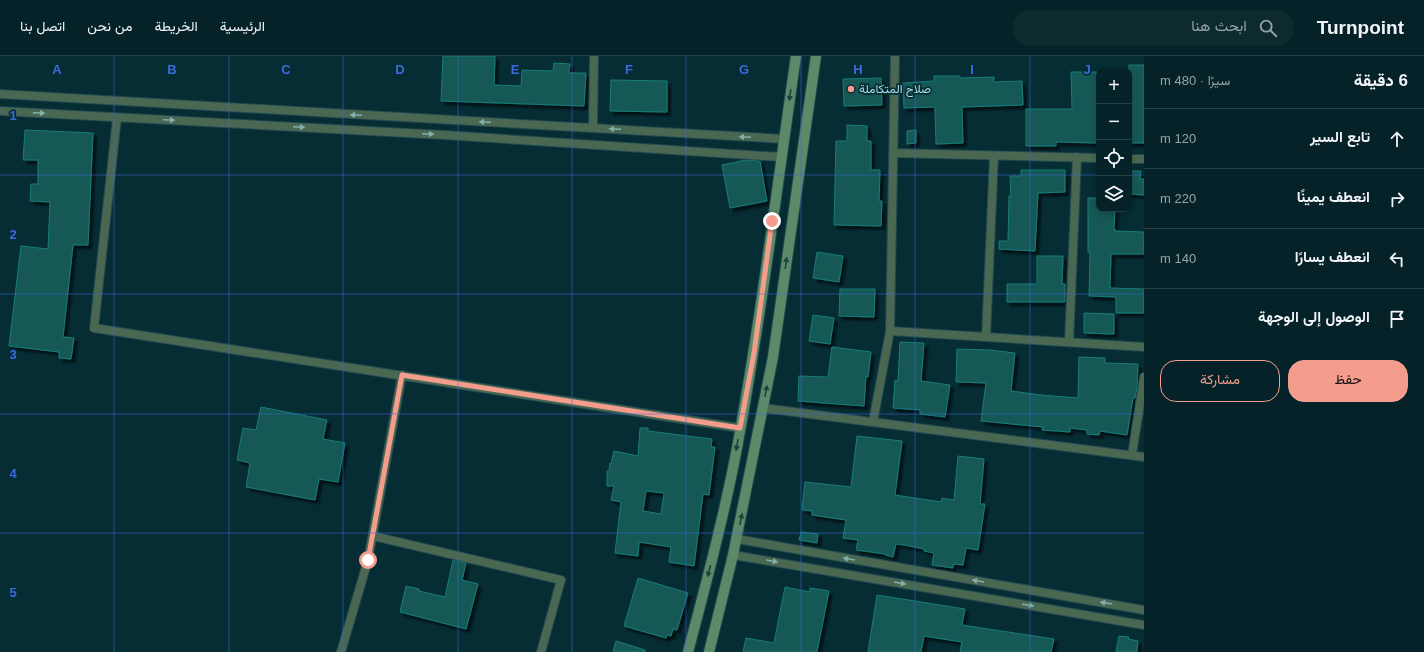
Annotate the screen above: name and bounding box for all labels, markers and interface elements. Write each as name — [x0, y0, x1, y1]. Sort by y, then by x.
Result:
search box — [1013, 10, 1293, 46]
text: ابحث هنا — [1191, 17, 1247, 34]
icon: search — [1257, 17, 1279, 39]
text: Turnpoint — [1317, 17, 1404, 38]
text: اتصل بنا — [20, 18, 65, 34]
text: من نحن — [87, 18, 132, 34]
text: الخريطة — [154, 18, 198, 34]
text: الرئيسية — [220, 18, 265, 34]
text: A — [52, 62, 62, 77]
text: B — [167, 62, 177, 77]
text: C — [281, 62, 291, 77]
text: D — [395, 62, 405, 77]
text: E — [511, 62, 520, 77]
text: F — [625, 62, 633, 77]
text: G — [739, 62, 749, 77]
text: H — [853, 62, 863, 77]
text: I — [970, 62, 974, 77]
text: J — [1083, 62, 1091, 77]
map controls — [1096, 68, 1132, 212]
button: + — [1096, 68, 1132, 104]
text: 6 دقيقة — [1354, 71, 1408, 90]
text: سيرًا · 480 m — [1160, 73, 1230, 88]
place label: صلاح المتكاملة — [859, 82, 931, 98]
marker: صلاح المتكاملة — [846, 84, 856, 94]
one-way arrow — [787, 89, 793, 101]
button: − — [1096, 104, 1132, 140]
text: 1 — [9, 108, 17, 123]
one-way arrow — [33, 110, 45, 117]
one-way arrow — [350, 111, 362, 118]
one-way arrow — [163, 117, 175, 124]
one-way arrow — [478, 119, 491, 125]
one-way arrow — [293, 124, 305, 131]
one-way arrow — [609, 126, 621, 133]
text: تابع السير — [1310, 128, 1370, 145]
icon: ahead — [1386, 128, 1408, 150]
one-way arrow — [422, 131, 435, 137]
text: 120 m — [1160, 131, 1196, 146]
one-way arrow — [739, 133, 751, 140]
button: locate — [1096, 140, 1132, 176]
button: layers — [1096, 176, 1132, 212]
text: انعطف يمينًا — [1297, 188, 1370, 205]
icon: right — [1386, 188, 1408, 210]
text: 220 m — [1160, 191, 1196, 206]
route end — [763, 212, 781, 230]
text: 2 — [9, 227, 17, 242]
text: انعطف يسارًا — [1295, 248, 1370, 265]
icon: left — [1386, 248, 1408, 270]
text: 140 m — [1160, 251, 1196, 266]
one-way arrow — [783, 257, 789, 269]
text: الوصول إلى الوجهة — [1258, 308, 1370, 325]
icon: arrive — [1386, 308, 1408, 330]
text: 3 — [9, 347, 17, 362]
button: مشاركة — [1160, 360, 1280, 402]
button: حفظ — [1288, 360, 1408, 402]
one-way arrow — [764, 385, 770, 397]
one-way arrow — [734, 438, 740, 451]
text: 4 — [9, 466, 17, 481]
one-way arrow — [738, 513, 744, 525]
route start — [359, 551, 377, 569]
one-way arrow — [843, 555, 856, 561]
one-way arrow — [766, 558, 778, 564]
one-way arrow — [706, 566, 712, 578]
one-way arrow — [971, 578, 984, 584]
one-way arrow — [894, 581, 906, 587]
text: 5 — [9, 585, 17, 600]
one-way arrow — [1099, 600, 1112, 606]
one-way arrow — [1022, 603, 1034, 609]

